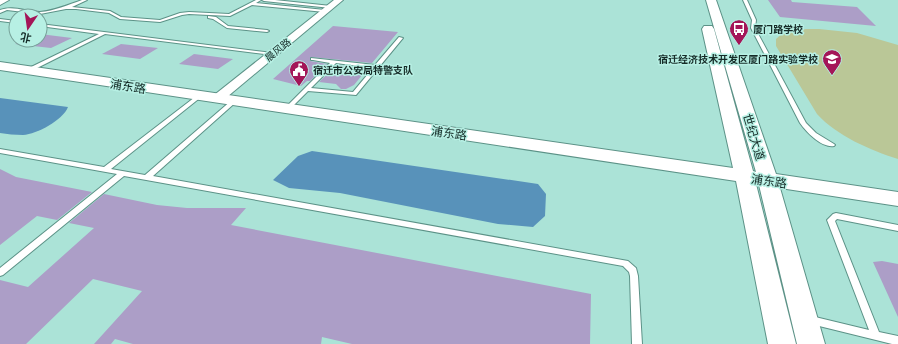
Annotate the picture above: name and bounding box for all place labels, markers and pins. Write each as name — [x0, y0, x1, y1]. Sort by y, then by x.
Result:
bus stop icon: 厦门路学校 — [728, 18, 750, 46]
place label: 厦门路学校 — [753, 23, 803, 36]
school or university icon: 宿迁经济技术开发区厦门路实验学校 — [821, 48, 843, 76]
place label: 宿迁经济技术开发区厦门路实验学校 — [658, 53, 818, 66]
public building icon: 宿迁市公安局特警支队 — [288, 59, 310, 87]
place label: 宿迁市公安局特警支队 — [313, 64, 413, 77]

